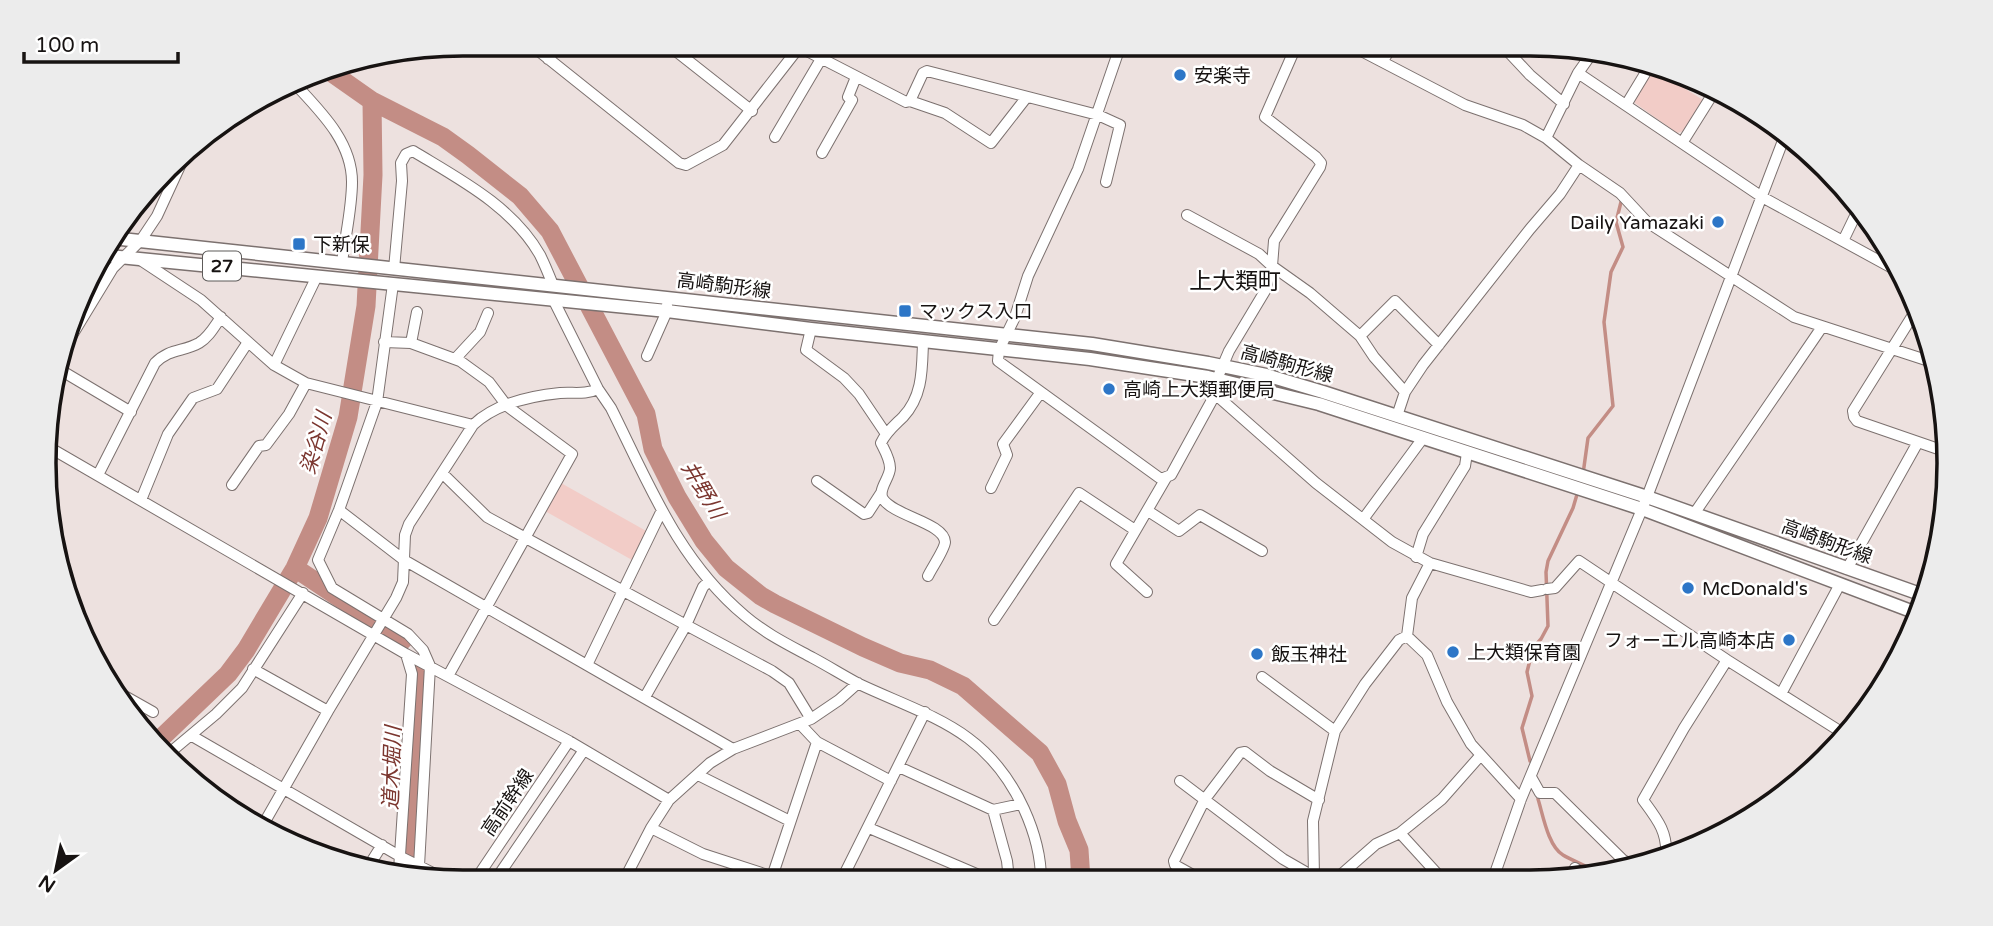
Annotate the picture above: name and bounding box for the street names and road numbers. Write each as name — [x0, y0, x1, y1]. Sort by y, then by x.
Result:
road number: 27 — [203, 252, 241, 280]
street label: 高崎駒形線 — [675, 269, 772, 303]
street label: 高崎駒形線 — [1238, 341, 1335, 387]
street label: 高崎駒形線 — [1778, 515, 1875, 569]
street label: 高前幹線 — [477, 765, 538, 840]

